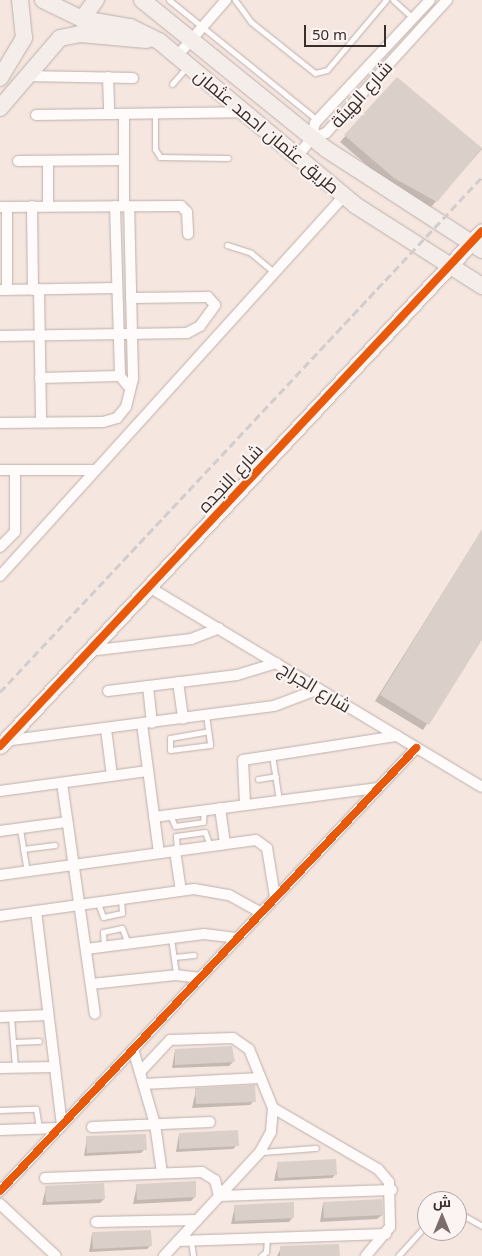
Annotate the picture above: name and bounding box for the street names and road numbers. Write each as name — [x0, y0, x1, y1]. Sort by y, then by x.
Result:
street label: شارع الهيئة — [325, 56, 397, 132]
street label: طريق عثمان احمد عثمان — [190, 64, 344, 198]
street label: شارع النجده — [193, 439, 267, 517]
street label: شارع الجراج — [275, 657, 355, 717]

